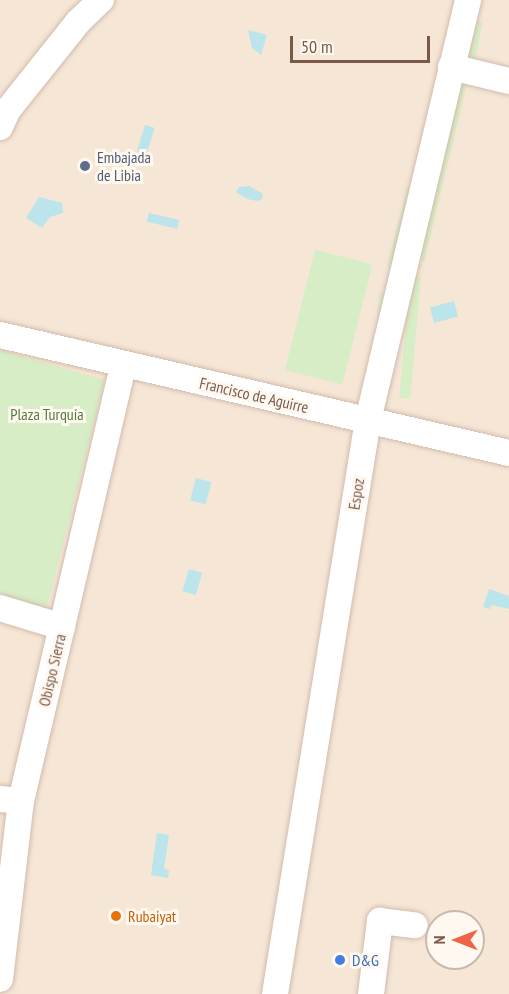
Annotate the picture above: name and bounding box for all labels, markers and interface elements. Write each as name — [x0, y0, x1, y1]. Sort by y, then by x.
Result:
scale bar — [293, 24, 432, 62]
text: 50 m — [301, 35, 333, 58]
place label: Embajada de Libia — [97, 147, 151, 185]
marker: Embajada de Libia — [78, 159, 92, 173]
street label: Francisco de Aguirre — [197, 373, 311, 417]
park label: Plaza Turquía — [10, 404, 84, 424]
street label: Espoz — [344, 477, 368, 511]
street label: Obispo Sierra — [34, 632, 70, 708]
place label: Rubaiyat — [128, 906, 176, 926]
marker: Rubaiyat — [109, 909, 123, 923]
north arrow — [425, 910, 485, 970]
text: N — [429, 936, 449, 944]
place label: D&G — [352, 950, 379, 970]
marker: D&G — [333, 953, 347, 967]

